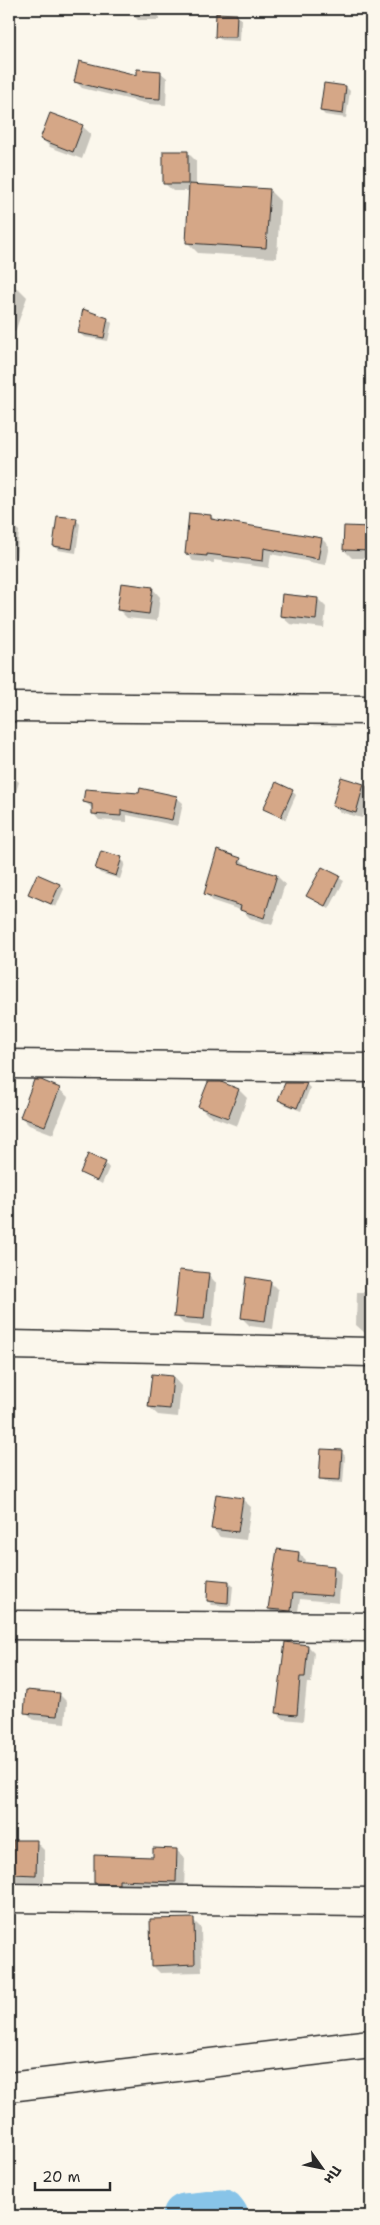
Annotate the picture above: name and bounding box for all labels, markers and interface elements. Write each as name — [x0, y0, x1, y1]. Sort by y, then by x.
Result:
north arrow — [298, 2142, 348, 2192]
scale bar — [35, 2160, 110, 2192]
text: Пн — [320, 2162, 345, 2188]
text: 20 m — [42, 2167, 81, 2187]

